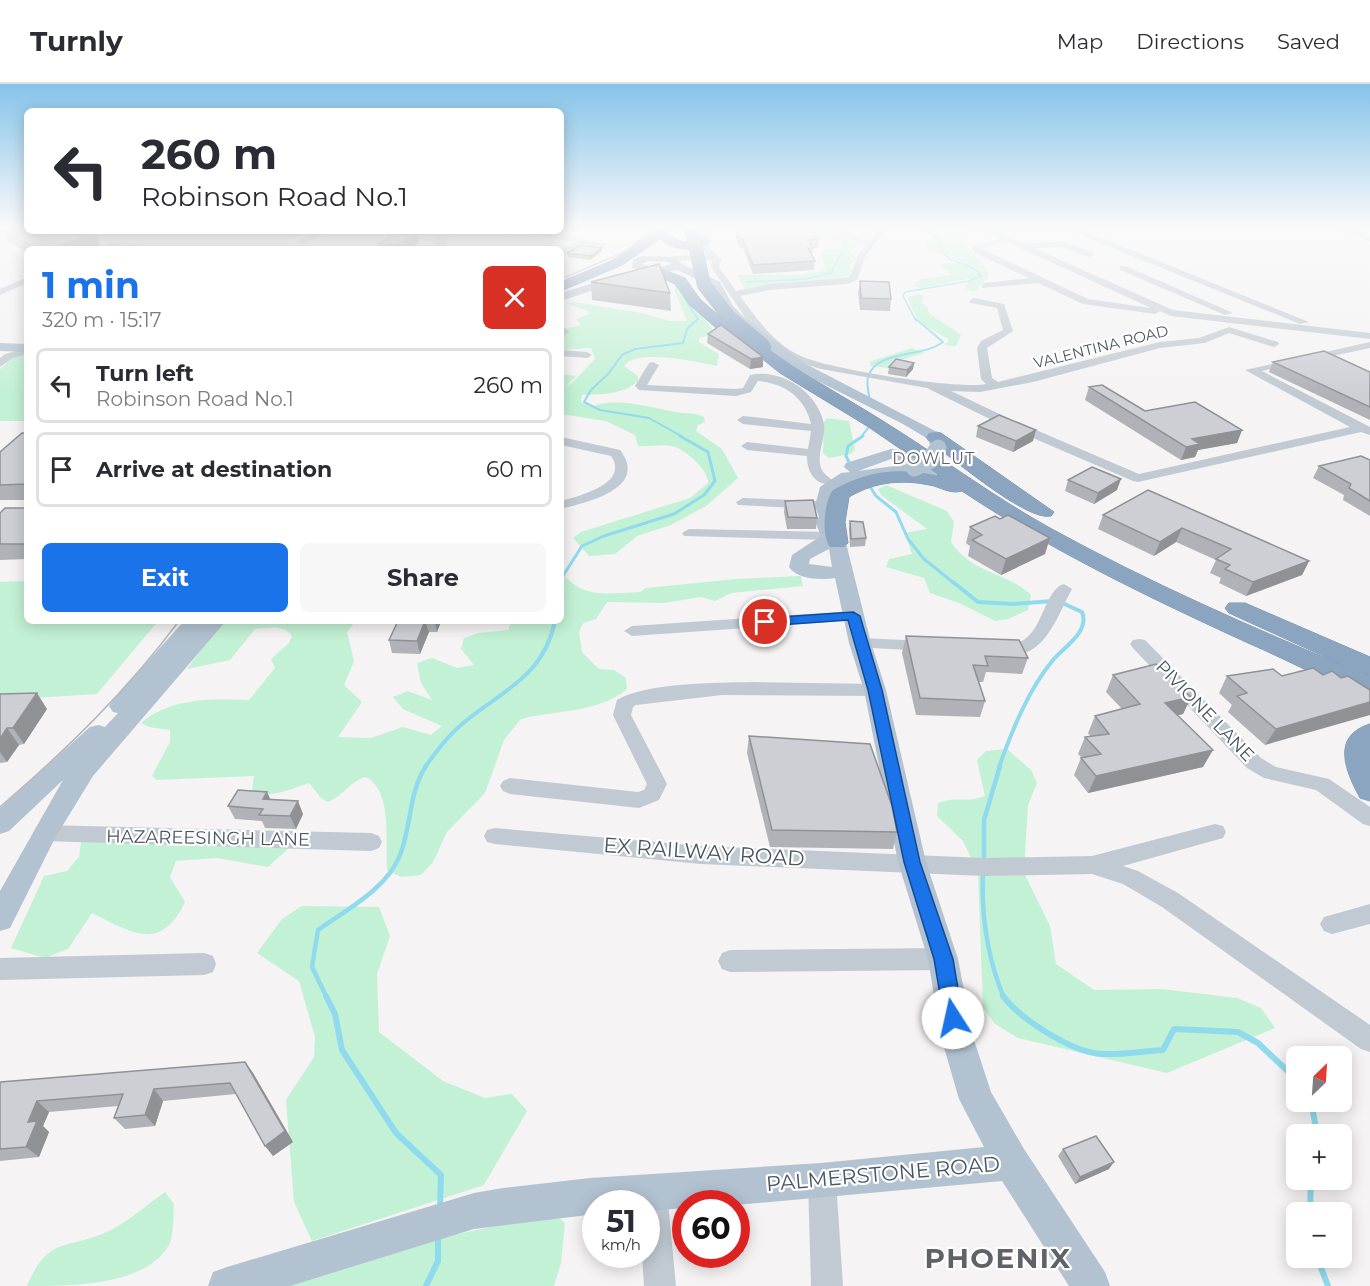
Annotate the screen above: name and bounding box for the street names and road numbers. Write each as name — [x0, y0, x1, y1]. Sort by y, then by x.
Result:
street label: VALENTINA ROAD — [1032, 321, 1170, 372]
street label: PIVIONE LANE — [1151, 656, 1259, 766]
street label: HAZAREESINGH LANE — [106, 825, 310, 851]
street label: EX RAILWAY ROAD — [603, 832, 805, 871]
street label: PALMERSTONE ROAD — [765, 1151, 1001, 1196]

